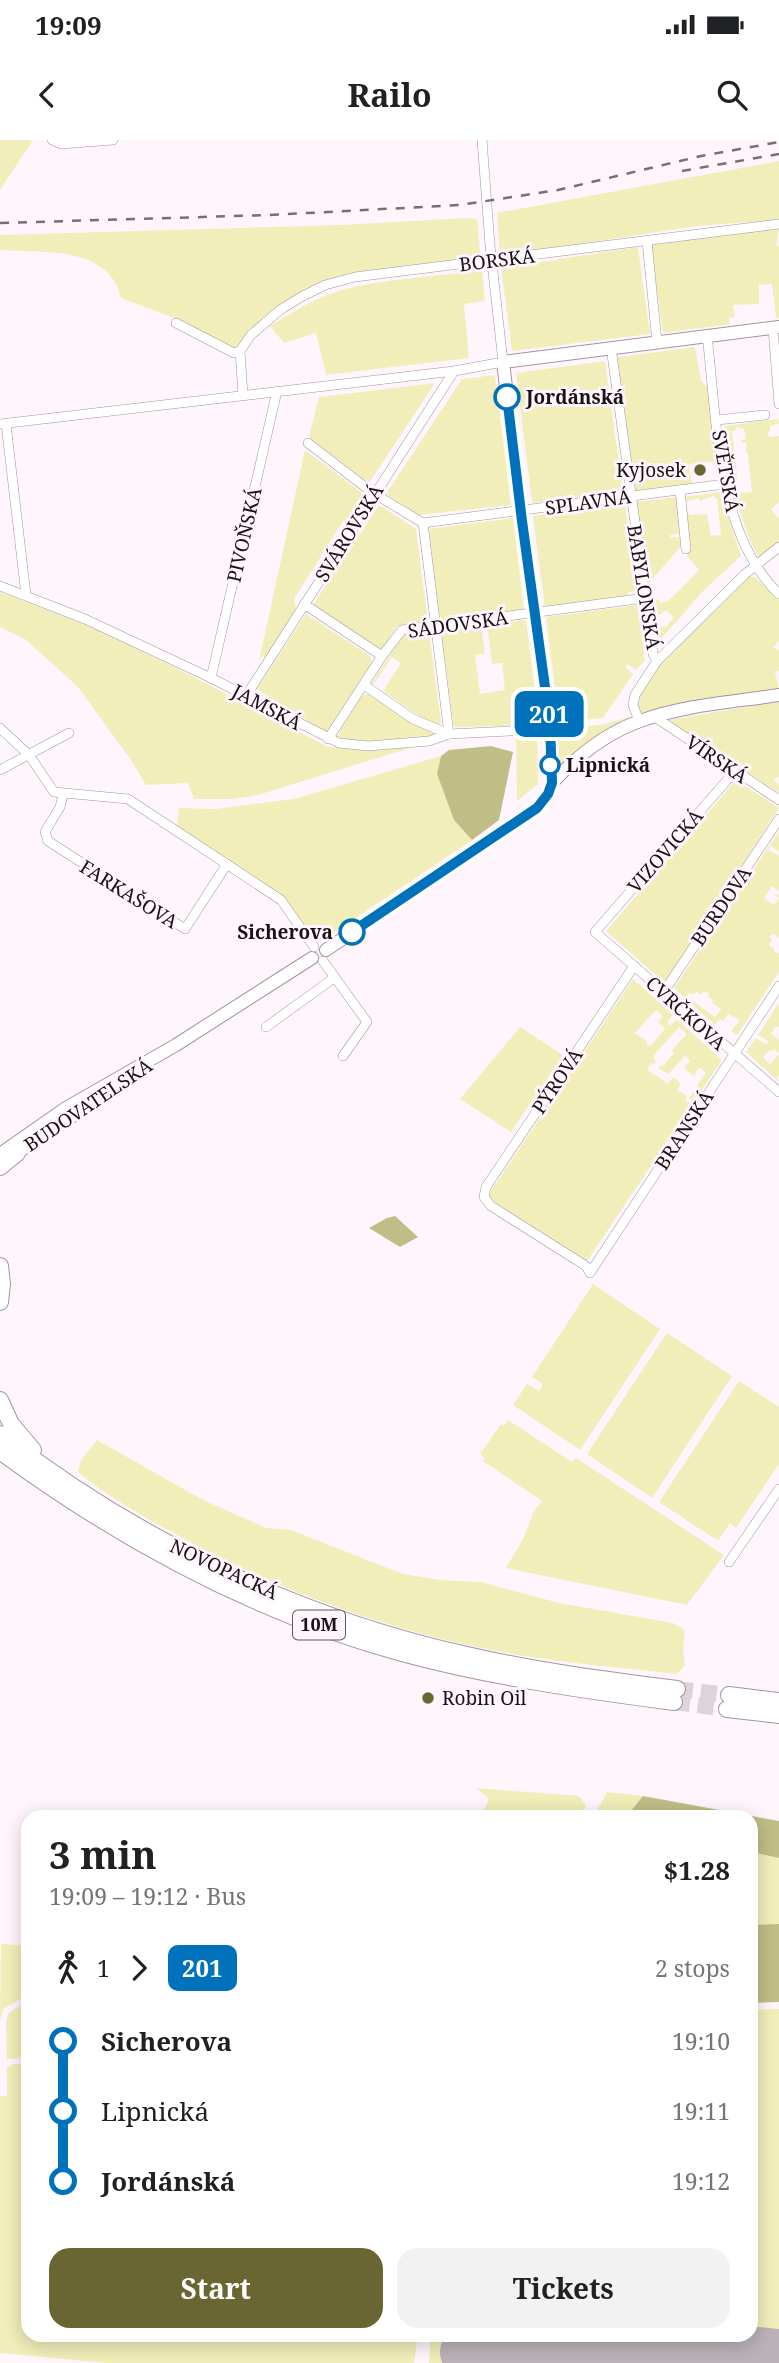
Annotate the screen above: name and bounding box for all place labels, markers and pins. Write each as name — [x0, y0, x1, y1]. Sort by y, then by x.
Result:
marker: Jordánská — [494, 384, 520, 410]
place label: Jordánská — [525, 384, 624, 410]
place label: Kyjosek — [616, 457, 687, 483]
marker: Kyjosek — [692, 462, 708, 478]
place label: Lipnická — [566, 752, 650, 778]
marker: Lipnická — [540, 755, 560, 775]
place label: Sicherova — [237, 919, 333, 945]
marker: Sicherova — [339, 919, 365, 945]
place label: Robin Oil — [442, 1685, 527, 1711]
marker: Robin Oil — [420, 1690, 436, 1706]

